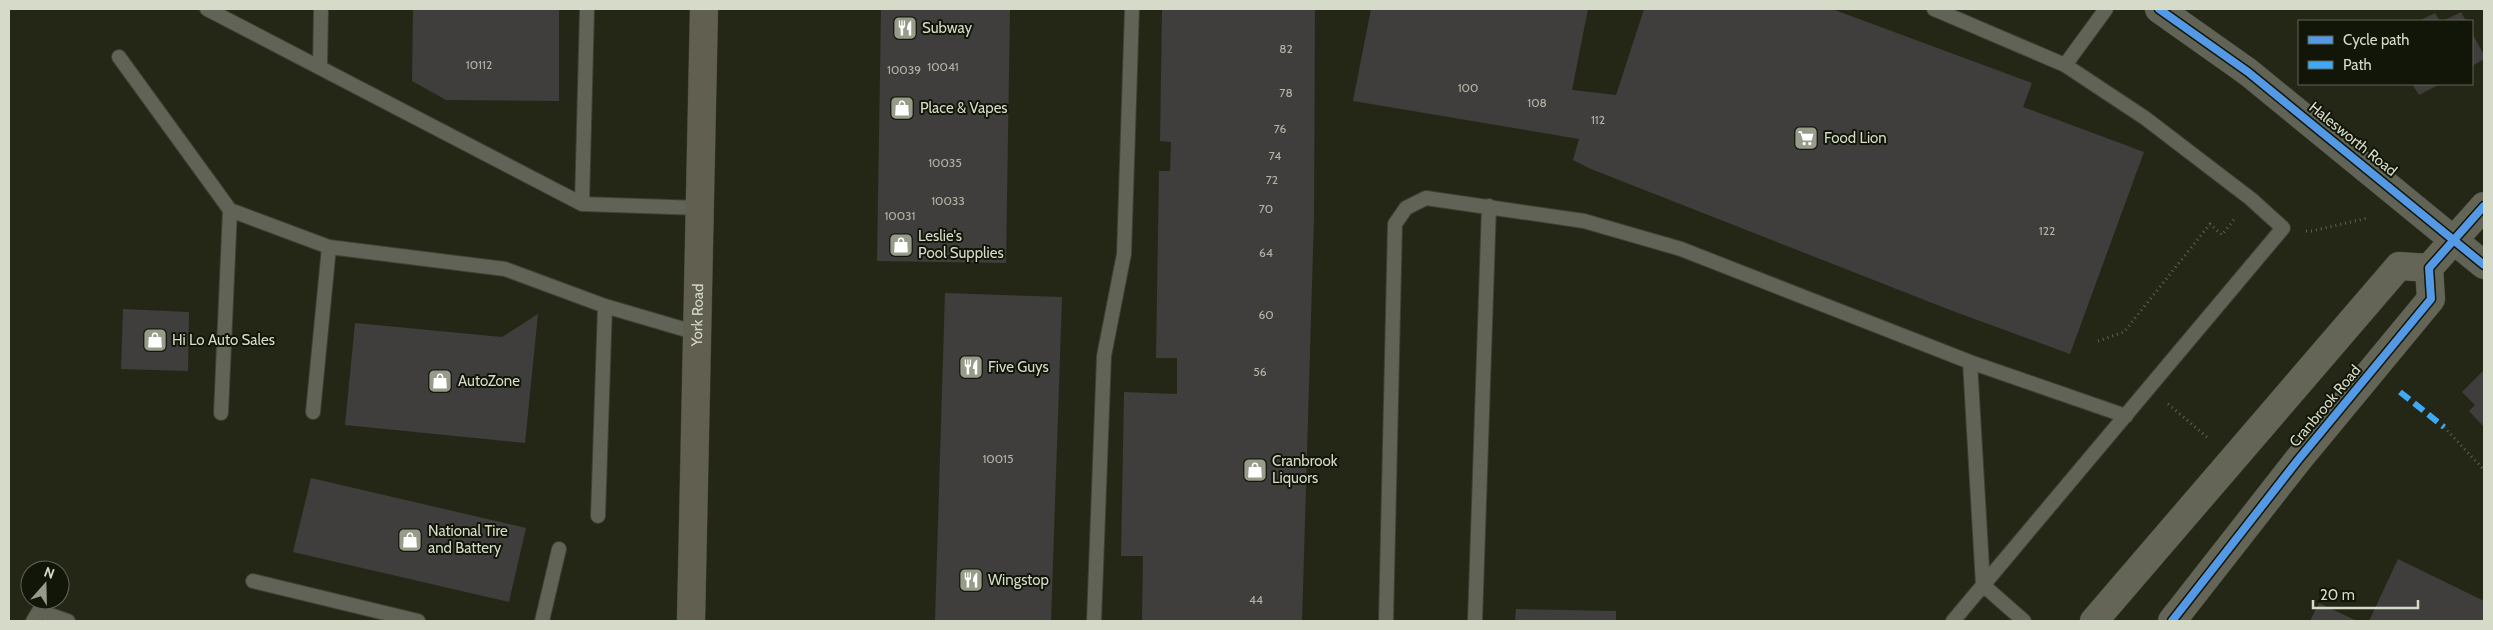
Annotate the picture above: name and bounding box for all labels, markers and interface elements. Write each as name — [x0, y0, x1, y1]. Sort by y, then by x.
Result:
restaurant icon: Subway — [892, 15, 918, 41]
place label: Subway — [922, 19, 972, 37]
legend — [2298, 20, 2473, 85]
text: Cycle path — [2343, 31, 2409, 49]
house number: 82 — [1279, 41, 1293, 56]
text: Path — [2343, 56, 2372, 74]
house number: 10112 — [466, 57, 492, 72]
house number: 10041 — [927, 59, 959, 74]
house number: 10039 — [887, 62, 921, 77]
house number: 100 — [1458, 80, 1478, 95]
house number: 78 — [1279, 85, 1293, 100]
shop icon: Place & Vapes — [889, 95, 915, 121]
house number: 108 — [1527, 95, 1547, 110]
street label: Halesworth Road — [2305, 98, 2401, 180]
place label: Place & Vapes — [920, 99, 1008, 117]
house number: 112 — [1591, 112, 1605, 127]
house number: 76 — [1274, 121, 1286, 136]
supermarket icon: Food Lion — [1793, 125, 1819, 151]
place label: Food Lion — [1824, 129, 1887, 147]
house number: 74 — [1269, 148, 1281, 163]
house number: 10035 — [928, 155, 962, 170]
house number: 72 — [1266, 172, 1278, 187]
house number: 10033 — [931, 193, 965, 208]
house number: 70 — [1259, 201, 1273, 216]
house number: 10031 — [884, 208, 916, 223]
house number: 122 — [2039, 223, 2055, 238]
place label: Leslie's Pool Supplies — [918, 227, 1004, 262]
shop icon: Leslie's Pool Supplies — [888, 232, 914, 258]
house number: 64 — [1259, 245, 1273, 260]
street label: York Road — [688, 283, 707, 348]
house number: 60 — [1258, 307, 1274, 322]
shop icon: Hi Lo Auto Sales — [142, 327, 168, 353]
place label: Hi Lo Auto Sales — [172, 331, 275, 349]
restaurant icon: Five Guys — [958, 354, 984, 380]
place label: Five Guys — [988, 358, 1049, 376]
street label: Cranbrook Road — [2286, 361, 2364, 451]
house number: 56 — [1253, 364, 1267, 379]
shop icon: AutoZone — [427, 368, 453, 394]
place label: AutoZone — [458, 372, 520, 390]
house number: 10015 — [982, 451, 1014, 466]
place label: Cranbrook Liquors — [1272, 452, 1338, 487]
shop icon: Cranbrook Liquors — [1242, 457, 1268, 483]
place label: National Tire and Battery — [428, 522, 508, 557]
shop icon: National Tire and Battery — [397, 527, 423, 553]
north arrow — [20, 560, 70, 610]
text: N — [42, 563, 57, 583]
restaurant icon: Wingstop — [958, 567, 984, 593]
place label: Wingstop — [988, 571, 1049, 589]
scale bar — [2313, 578, 2418, 610]
text: 20 m — [2320, 586, 2355, 604]
house number: 44 — [1249, 592, 1263, 607]

